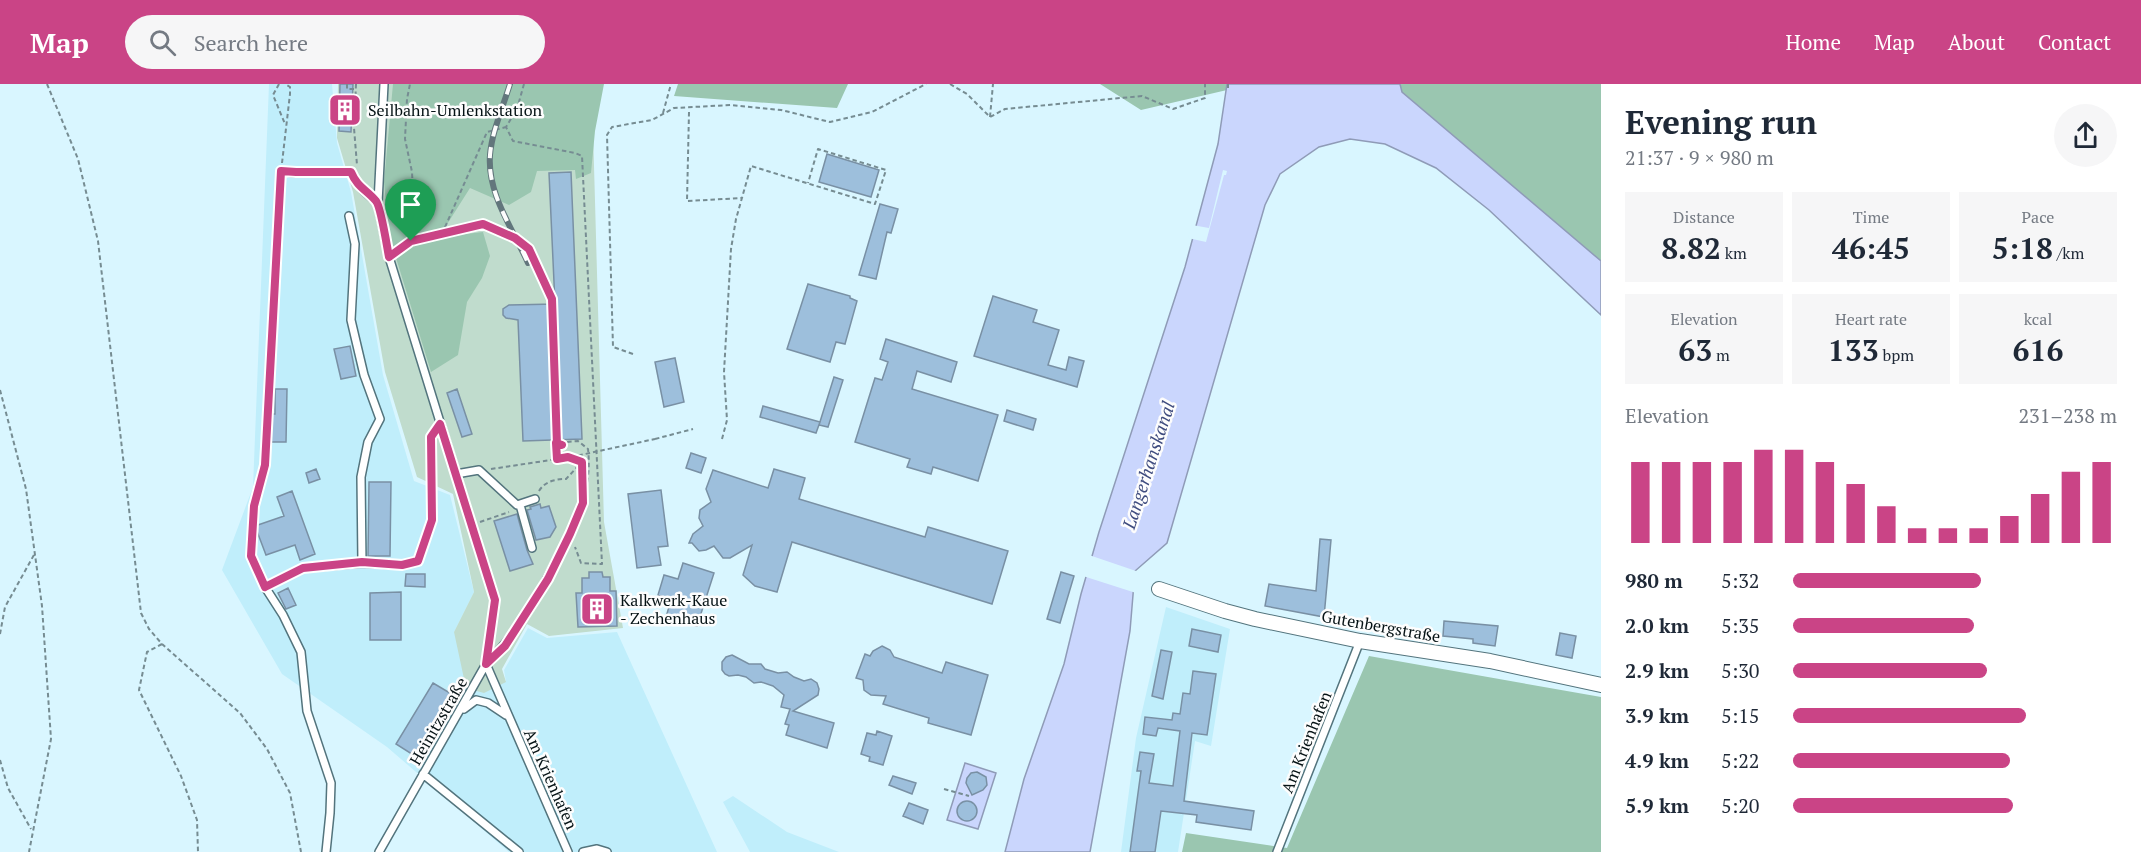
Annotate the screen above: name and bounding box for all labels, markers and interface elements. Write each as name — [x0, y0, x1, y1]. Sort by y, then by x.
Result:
search box — [125, 15, 545, 69]
text: Map — [30, 24, 89, 61]
icon: search — [146, 26, 179, 59]
text: Search here — [194, 28, 308, 57]
text: Home — [1785, 28, 1841, 56]
text: Map — [1874, 28, 1915, 56]
text: About — [1948, 28, 2005, 56]
text: Contact — [2038, 28, 2111, 56]
building icon: Seilbahn-Umlenkstation — [327, 92, 363, 128]
place label: Seilbahn-Umlenkstation — [368, 99, 542, 121]
text: Evening run — [1625, 100, 1817, 143]
button: share — [2054, 104, 2117, 167]
text: 21:37 · 9 × 980 m — [1625, 144, 1774, 171]
pin — [385, 179, 436, 241]
icon: arrive — [394, 188, 427, 221]
text: Distance — [1673, 206, 1735, 228]
text: Time — [1853, 206, 1889, 228]
text: Pace — [2022, 206, 2054, 228]
text: 8.82 — [1661, 228, 1721, 268]
text: 46:45 — [1832, 228, 1910, 268]
text: 5:18 — [1992, 228, 2053, 268]
text: km — [1721, 242, 1747, 264]
text: /km — [2053, 242, 2084, 264]
text: Elevation — [1670, 308, 1738, 330]
text: Heart rate — [1835, 308, 1907, 330]
text: kcal — [2024, 308, 2052, 330]
text: 63 — [1678, 330, 1712, 370]
text: 133 — [1828, 330, 1879, 370]
text: 616 — [2013, 330, 2063, 370]
text: m — [1712, 344, 1730, 366]
text: bpm — [1879, 344, 1914, 366]
water label: Langerhanskanal — [1116, 398, 1180, 533]
text: Elevation — [1625, 402, 1709, 429]
text: 231–238 m — [2018, 402, 2117, 429]
text: 980 m — [1625, 567, 1683, 594]
text: 5:32 — [1721, 567, 1760, 594]
place label: Kalkwerk-Kaue - Zechenhaus — [620, 589, 727, 629]
building icon: Kalkwerk-Kaue - Zechenhaus — [579, 591, 615, 627]
street label: Gutenbergstraße — [1320, 605, 1442, 647]
text: 2.0 km — [1625, 612, 1689, 639]
text: 5:35 — [1721, 612, 1760, 639]
text: 2.9 km — [1625, 657, 1689, 684]
text: 5:30 — [1721, 657, 1760, 684]
street label: Heinitzstraße — [404, 673, 472, 769]
street label: Am Krienhafen — [1276, 688, 1337, 796]
text: 3.9 km — [1625, 702, 1689, 729]
text: 5:15 — [1721, 702, 1760, 729]
street label: Am Krienhafen — [519, 725, 583, 833]
text: 4.9 km — [1625, 747, 1689, 774]
text: 5:22 — [1721, 747, 1760, 774]
text: 5.9 km — [1625, 792, 1689, 819]
text: 5:20 — [1721, 792, 1760, 819]

